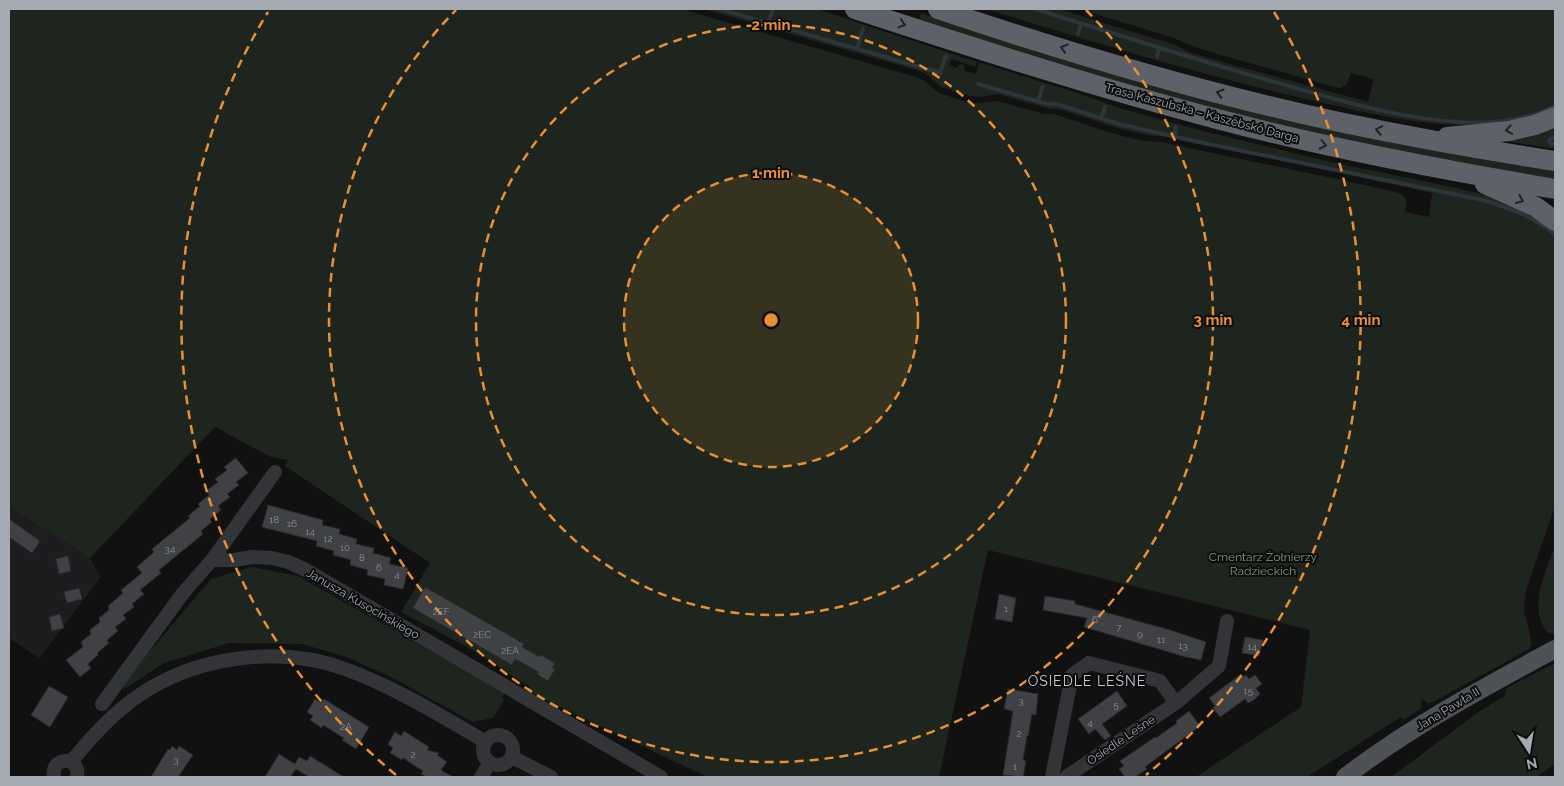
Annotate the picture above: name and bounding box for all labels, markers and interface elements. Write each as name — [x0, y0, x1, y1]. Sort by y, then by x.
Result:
text: 2 min — [752, 16, 790, 34]
one-way arrow — [897, 18, 905, 28]
one-way arrow — [1060, 44, 1069, 54]
street label: Trasa Kaszubska – Kaszëbskô Darga — [1104, 80, 1300, 146]
one-way arrow — [1216, 88, 1225, 99]
one-way arrow — [1374, 125, 1383, 135]
one-way arrow — [1504, 125, 1513, 135]
one-way arrow — [1319, 139, 1328, 150]
text: 1 min — [752, 164, 790, 182]
one-way arrow — [1515, 194, 1524, 205]
centre of rings — [762, 311, 780, 329]
text: 3 min — [1194, 311, 1232, 329]
text: 4 min — [1341, 311, 1381, 329]
house number: 18 — [269, 514, 279, 525]
house number: 16 — [287, 518, 297, 529]
house number: 14 — [305, 526, 315, 537]
house number: 12 — [323, 533, 333, 544]
house number: 10 — [340, 542, 350, 553]
house number: 34 — [165, 543, 176, 554]
park label: Cmentarz Żołnierzy Radzieckich — [1209, 550, 1318, 578]
house number: 8 — [359, 552, 365, 563]
house number: 6 — [376, 562, 382, 573]
street label: Janusza Kusocińskiego — [304, 566, 422, 642]
house number: 4 — [394, 569, 400, 580]
house number: 1 — [1004, 603, 1009, 614]
house number: 2EF — [432, 606, 450, 617]
house number: 6 — [1092, 614, 1098, 625]
house number: 7 — [1116, 622, 1122, 633]
house number: 9 — [1137, 628, 1143, 639]
house number: 2EC — [473, 629, 491, 640]
house number: 11 — [1157, 634, 1166, 645]
house number: 13 — [1178, 640, 1188, 651]
house number: 14 — [1247, 641, 1257, 652]
house number: 2EA — [501, 645, 519, 656]
district label: OSIEDLE LEŚNE — [1028, 672, 1146, 689]
house number: 15 — [1243, 685, 1253, 696]
street label: Jana Pawła II — [1414, 685, 1482, 733]
house number: 3 — [1018, 695, 1024, 706]
house number: 5 — [1113, 699, 1119, 710]
street label: Osiedle Leśne — [1084, 712, 1158, 768]
house number: 4 — [1087, 717, 1093, 728]
house number: 2A — [340, 721, 352, 732]
north arrow — [1504, 726, 1554, 776]
house number: 2 — [1016, 728, 1022, 739]
house number: 2 — [410, 749, 416, 760]
house number: 3 — [173, 754, 179, 765]
text: N — [1525, 755, 1539, 773]
house number: 1 — [1013, 761, 1018, 772]

